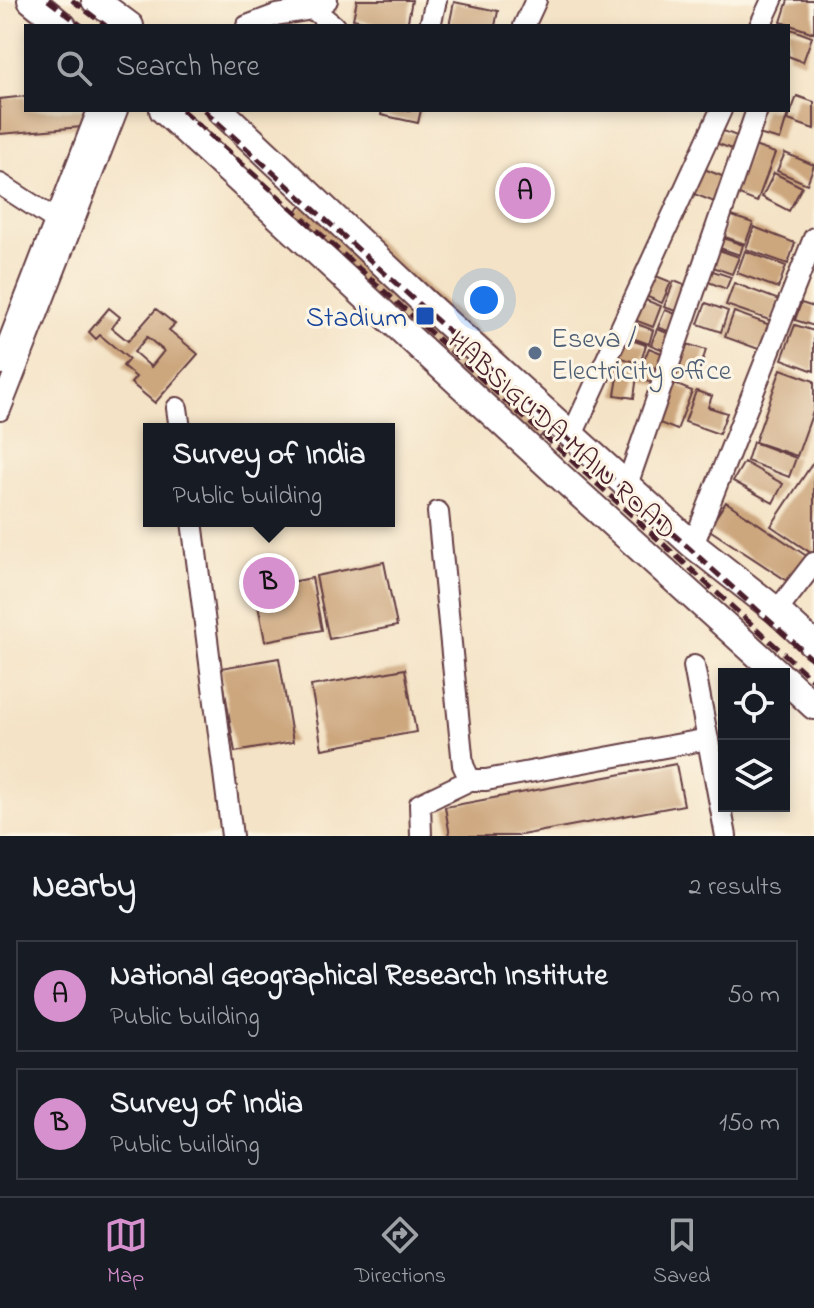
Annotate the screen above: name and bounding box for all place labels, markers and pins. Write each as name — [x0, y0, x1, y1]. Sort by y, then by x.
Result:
pin: A — [499, 163, 551, 223]
place label: Stadium — [306, 299, 407, 340]
marker: Stadium — [414, 305, 436, 327]
place label: Eseva / Electricity office — [551, 320, 732, 393]
marker: Eseva / Electricity office — [526, 344, 544, 362]
pin: B — [243, 553, 295, 613]

